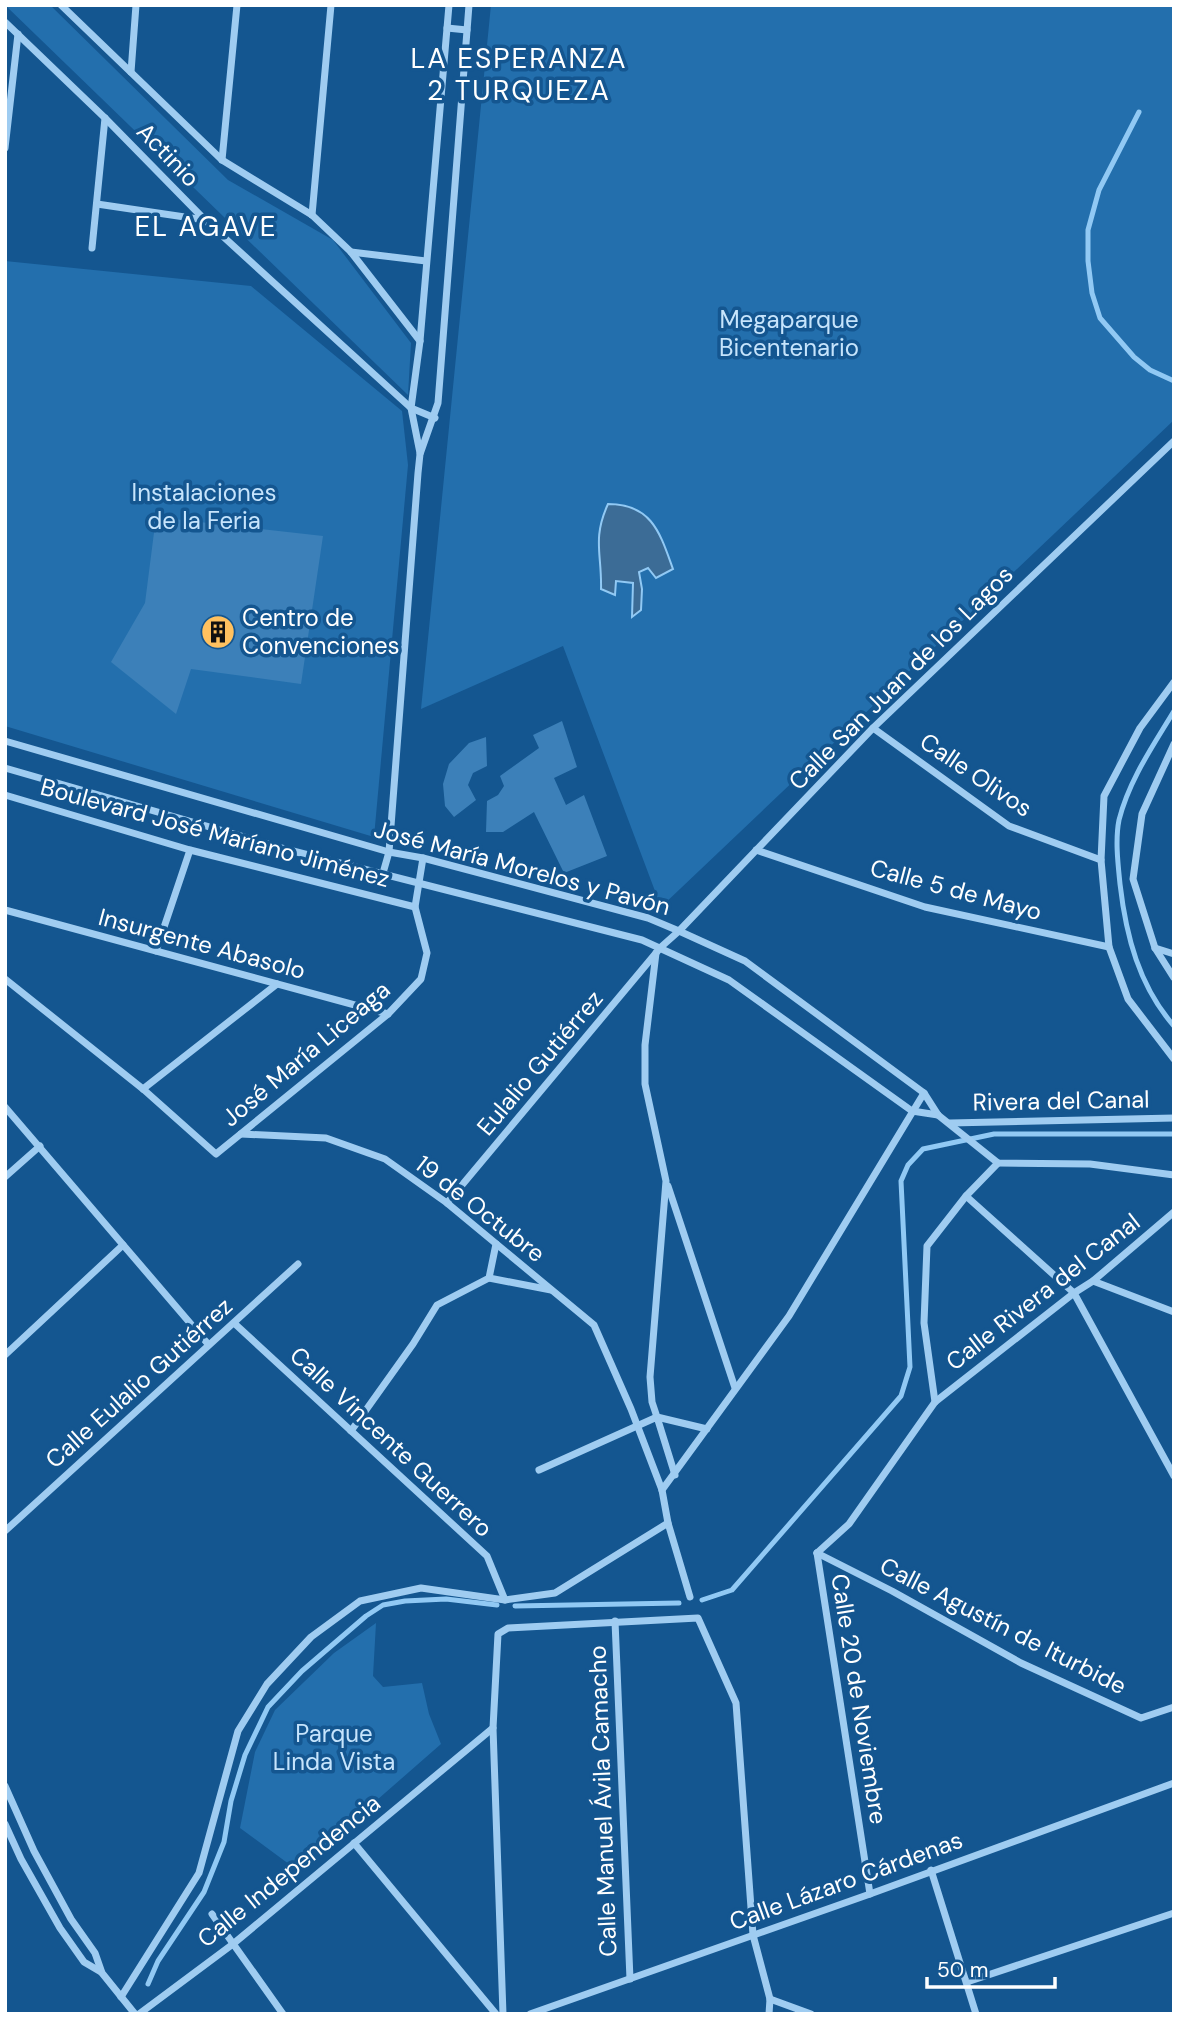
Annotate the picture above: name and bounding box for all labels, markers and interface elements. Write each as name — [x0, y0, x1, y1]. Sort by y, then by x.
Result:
district label: LA ESPERANZA 2 TURQUEZA — [410, 40, 628, 109]
street label: Actinio — [130, 116, 206, 193]
district label: EL AGAVE — [134, 208, 278, 245]
park label: Megaparque Bicentenario — [719, 304, 859, 363]
park label: Instalaciones de la Feria — [132, 477, 276, 536]
street label: Calle San Juan de los Lagos — [782, 559, 1019, 796]
place label: Centro de Convenciones — [242, 602, 400, 661]
building icon: Centro de Convenciones — [199, 613, 237, 651]
street label: Calle Olivos — [914, 726, 1038, 824]
street label: Boulevard José Maríano Jiménez — [37, 771, 393, 894]
street label: José María Morelos y Pavón — [371, 813, 674, 922]
street label: Calle 5 de Mayo — [867, 852, 1045, 927]
street label: Insurgente Abasolo — [95, 901, 309, 986]
street label: José María Liceaga — [215, 974, 396, 1133]
street label: Eulalio Gutiérrez — [470, 984, 609, 1142]
street label: Rivera del Canal — [972, 1083, 1150, 1118]
street label: 19 de Octubre — [409, 1148, 551, 1269]
street label: Calle Rivera del Canal — [939, 1206, 1146, 1377]
street label: Calle Eulalio Gutiérrez — [39, 1290, 239, 1475]
street label: Calle Vincente Guerrero — [284, 1340, 499, 1544]
street label: Calle Agustín de Iturbide — [875, 1550, 1132, 1701]
street label: Calle 20 de Noviembre — [824, 1571, 895, 1826]
street label: Calle Manuel Ávila Camacho — [582, 1645, 623, 1957]
park label: Parque Linda Vista — [273, 1718, 395, 1777]
street label: Calle Independencia — [191, 1787, 386, 1954]
street label: Calle Lázaro Cárdenas — [725, 1824, 967, 1937]
scale bar — [927, 1946, 1055, 1990]
text: 50 m — [937, 1956, 988, 1984]

